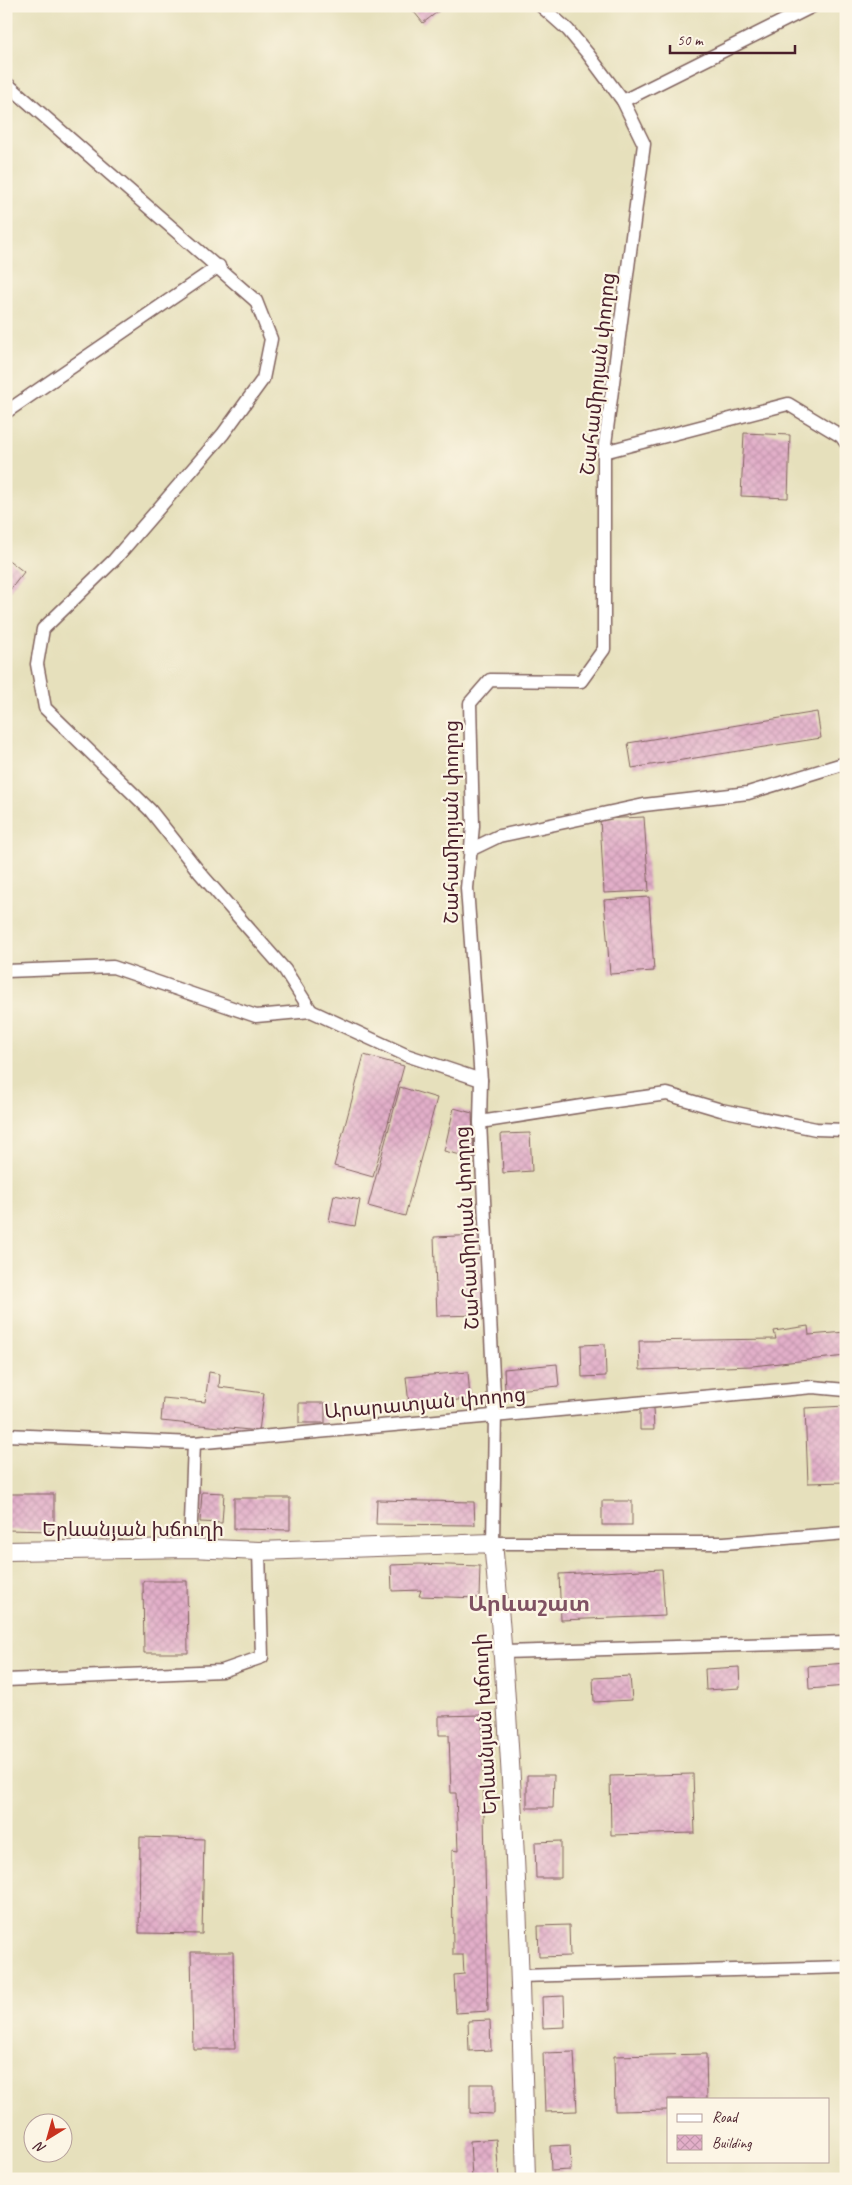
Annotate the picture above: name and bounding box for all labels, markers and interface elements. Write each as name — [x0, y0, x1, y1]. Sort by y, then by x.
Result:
scale bar — [670, 22, 794, 54]
text: 50 m — [677, 31, 704, 50]
street label: Շահամիրյան փողոց — [575, 271, 621, 477]
street label: Շահամիրյան փողոց — [439, 720, 464, 924]
street label: Շահամիրյան փողոց — [449, 1126, 485, 1330]
street label: Արարատյան փողոց — [323, 1382, 527, 1424]
street label: Երևանյան խճուղի — [42, 1517, 224, 1542]
district label: Արևաշատ — [468, 1590, 590, 1618]
street label: Երևանյան խճուղի — [468, 1633, 502, 1815]
legend — [667, 2098, 830, 2162]
text: Road — [712, 2108, 739, 2127]
north arrow — [22, 2112, 72, 2162]
text: Building — [712, 2134, 752, 2153]
text: N — [30, 2137, 49, 2157]

